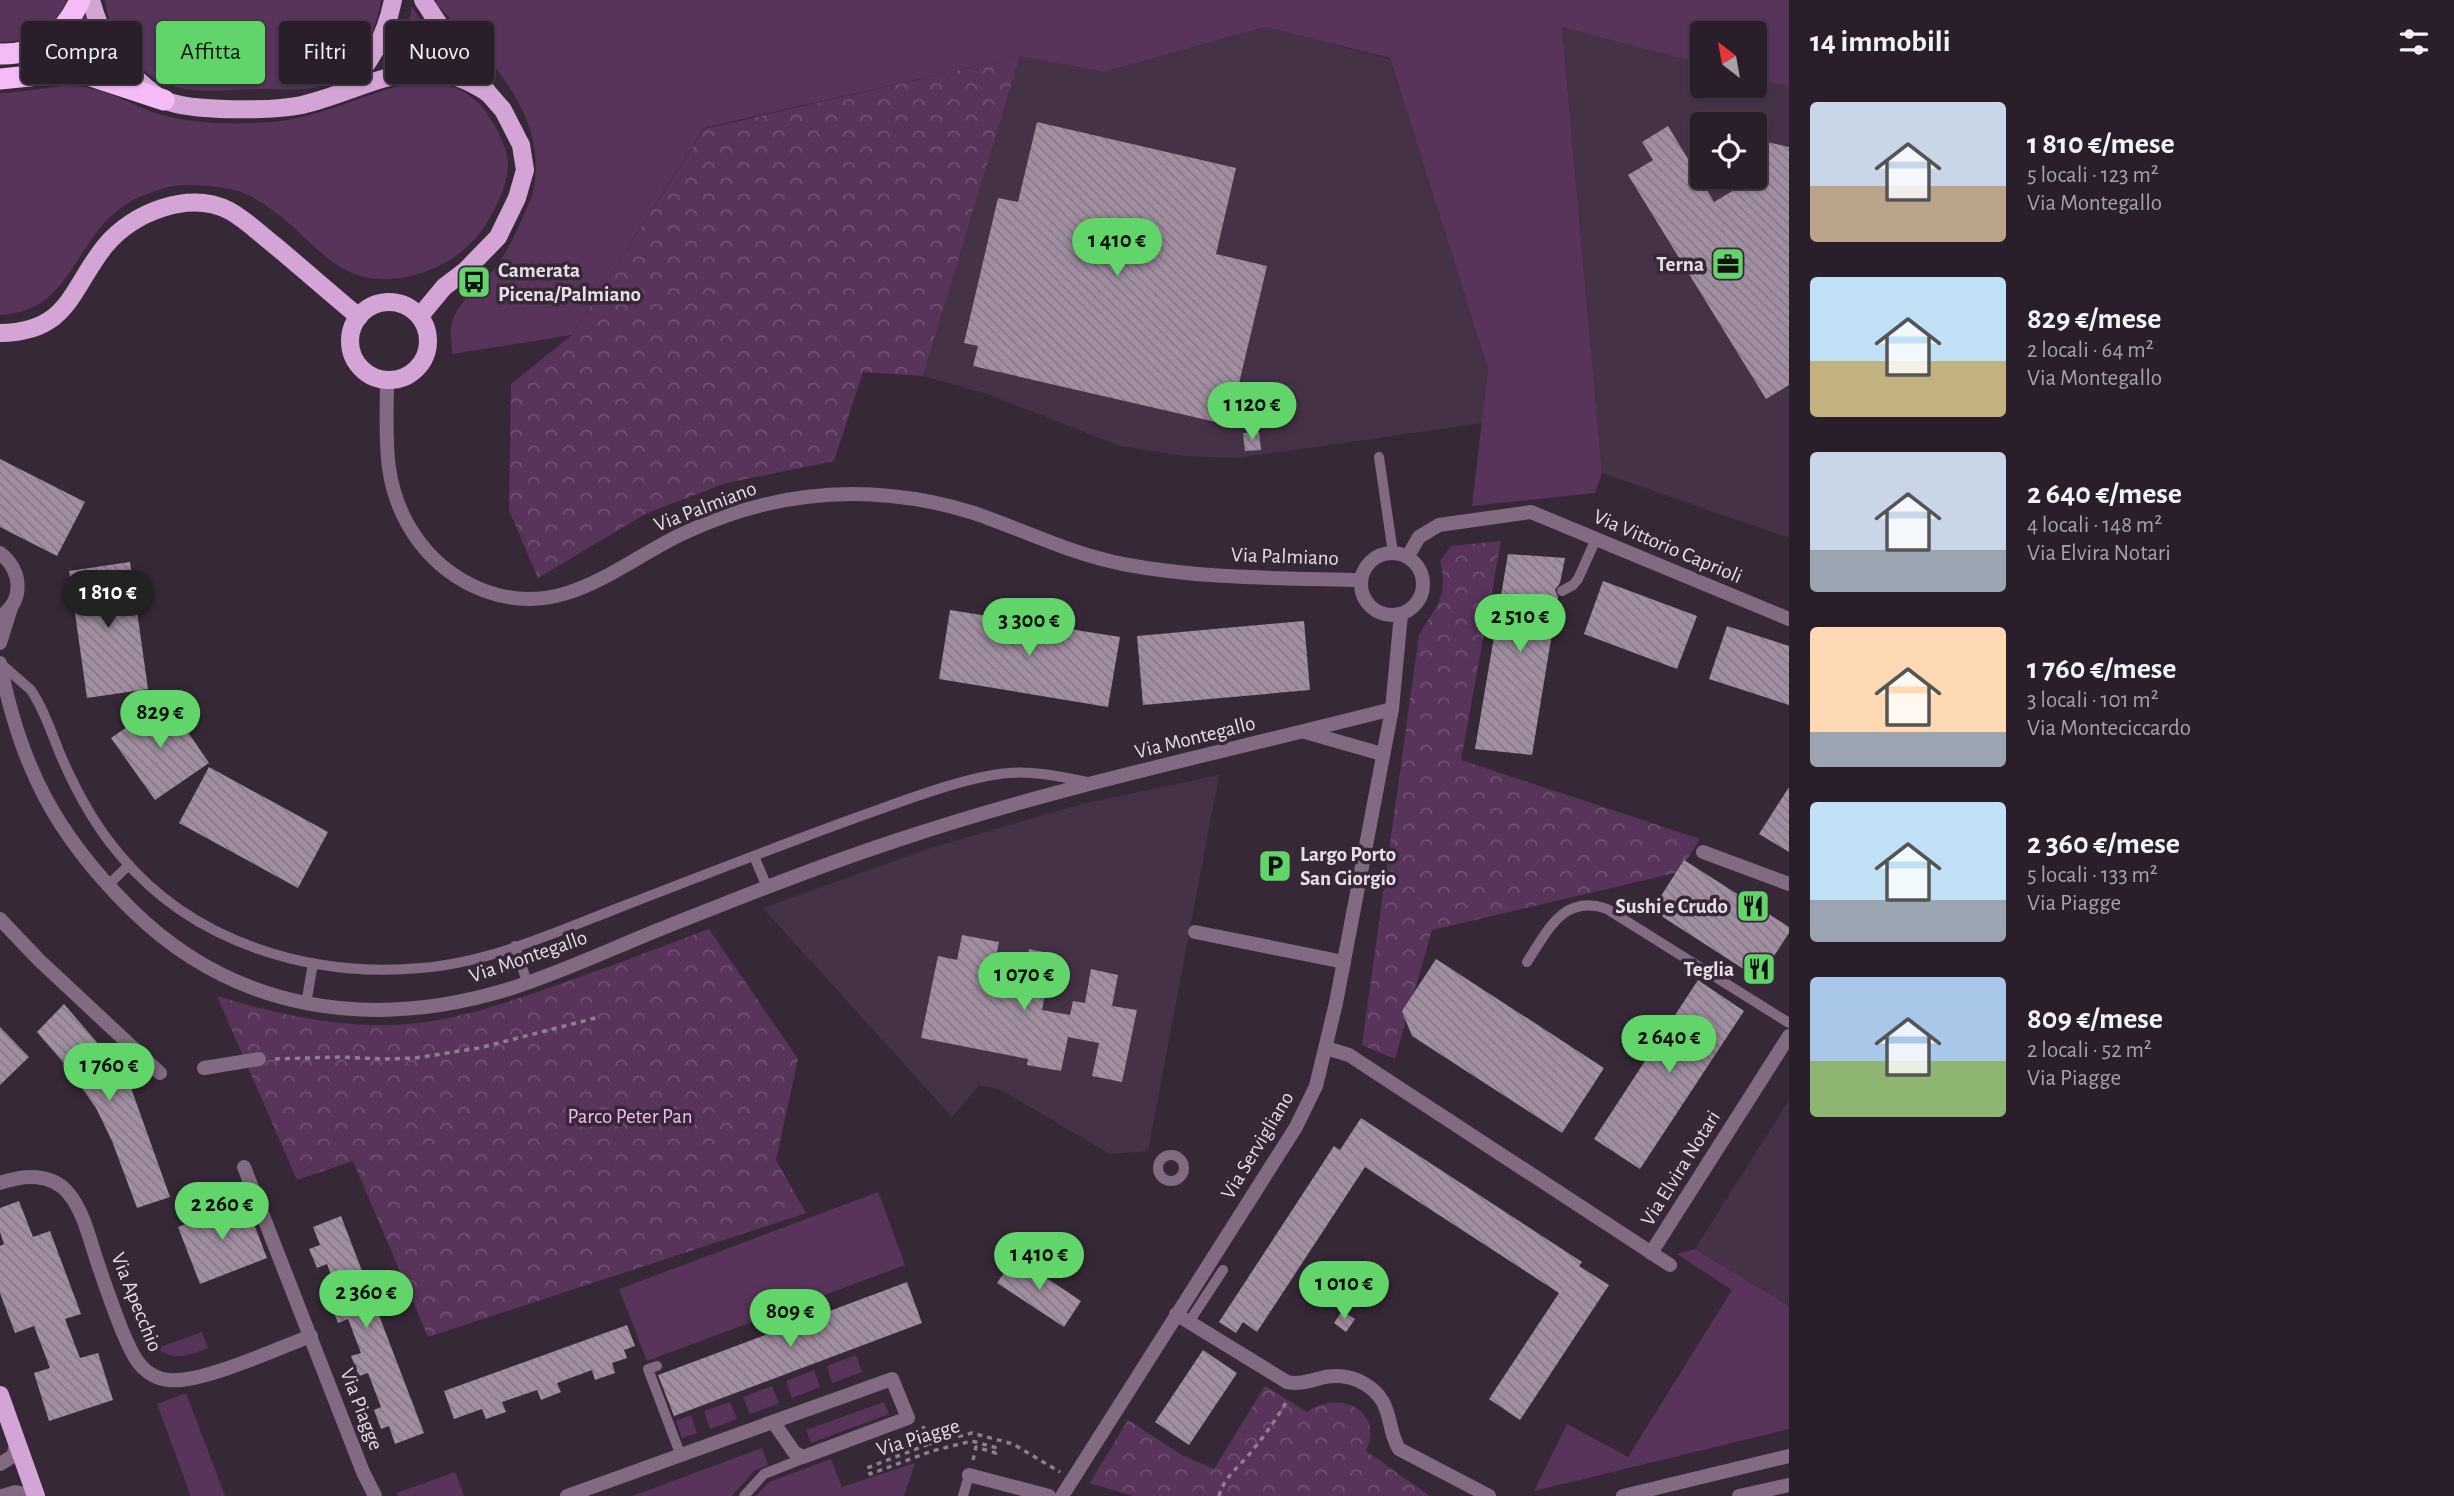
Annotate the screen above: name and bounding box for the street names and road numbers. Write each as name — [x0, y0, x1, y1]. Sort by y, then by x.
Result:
street label: Via Palmiano — [651, 477, 759, 536]
street label: Via Vittorio Caprioli — [1590, 506, 1745, 587]
street label: Via Palmiano — [1231, 544, 1339, 569]
street label: Via Montegallo — [1133, 712, 1258, 763]
street label: Via Montegallo — [466, 926, 590, 986]
street label: Via Servigliano — [1217, 1088, 1298, 1203]
street label: Via Elvira Notari — [1637, 1107, 1724, 1230]
street label: Via Apecchio — [107, 1250, 166, 1355]
street label: Via Piagge — [336, 1365, 387, 1453]
street label: Via Piagge — [874, 1415, 962, 1460]

